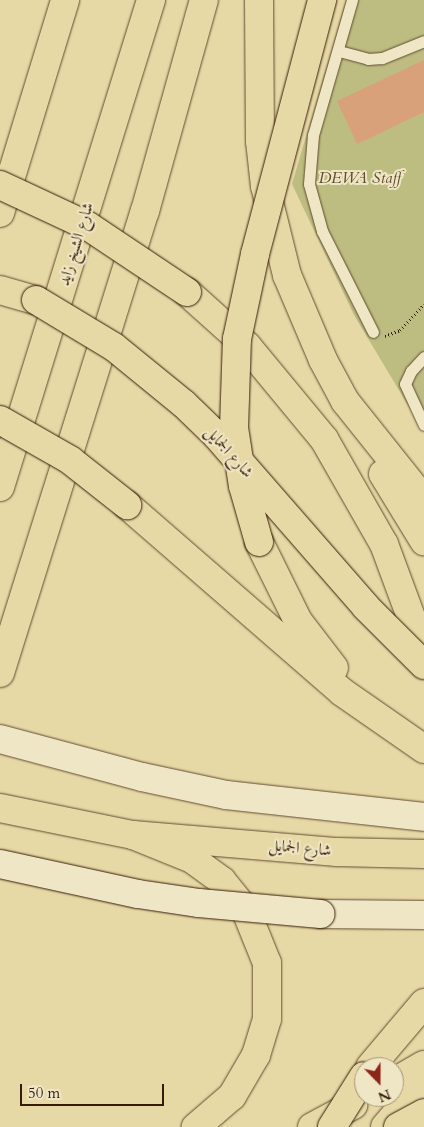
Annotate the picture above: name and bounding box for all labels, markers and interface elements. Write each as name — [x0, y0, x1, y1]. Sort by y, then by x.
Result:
park label: DEWA Staff — [319, 168, 401, 188]
street label: شارع الشيخ زايد — [54, 200, 98, 288]
street label: شارع الجمايل — [201, 422, 257, 482]
street label: شارع الجمايل — [268, 836, 332, 860]
north arrow — [354, 1057, 404, 1107]
scale bar — [22, 1074, 166, 1106]
text: 50 m — [28, 1083, 60, 1103]
text: N — [375, 1084, 394, 1107]

